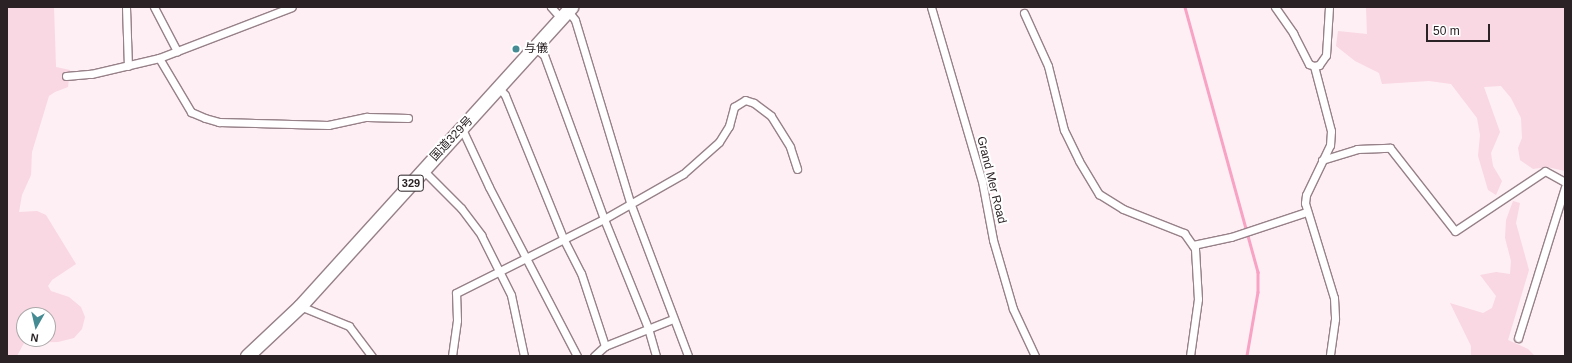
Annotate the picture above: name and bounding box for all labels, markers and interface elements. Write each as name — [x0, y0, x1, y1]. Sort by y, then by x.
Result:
scale bar — [1428, 16, 1492, 42]
text: 50 m — [1433, 24, 1460, 38]
place label: 与儀 — [524, 42, 548, 56]
marker: 与儀 — [511, 44, 521, 54]
street label: 国道329号 — [428, 114, 476, 164]
street label: Grand Mer Road — [973, 135, 1009, 225]
road number: 329 — [397, 174, 425, 192]
north arrow — [16, 307, 56, 347]
text: N — [30, 331, 39, 344]

